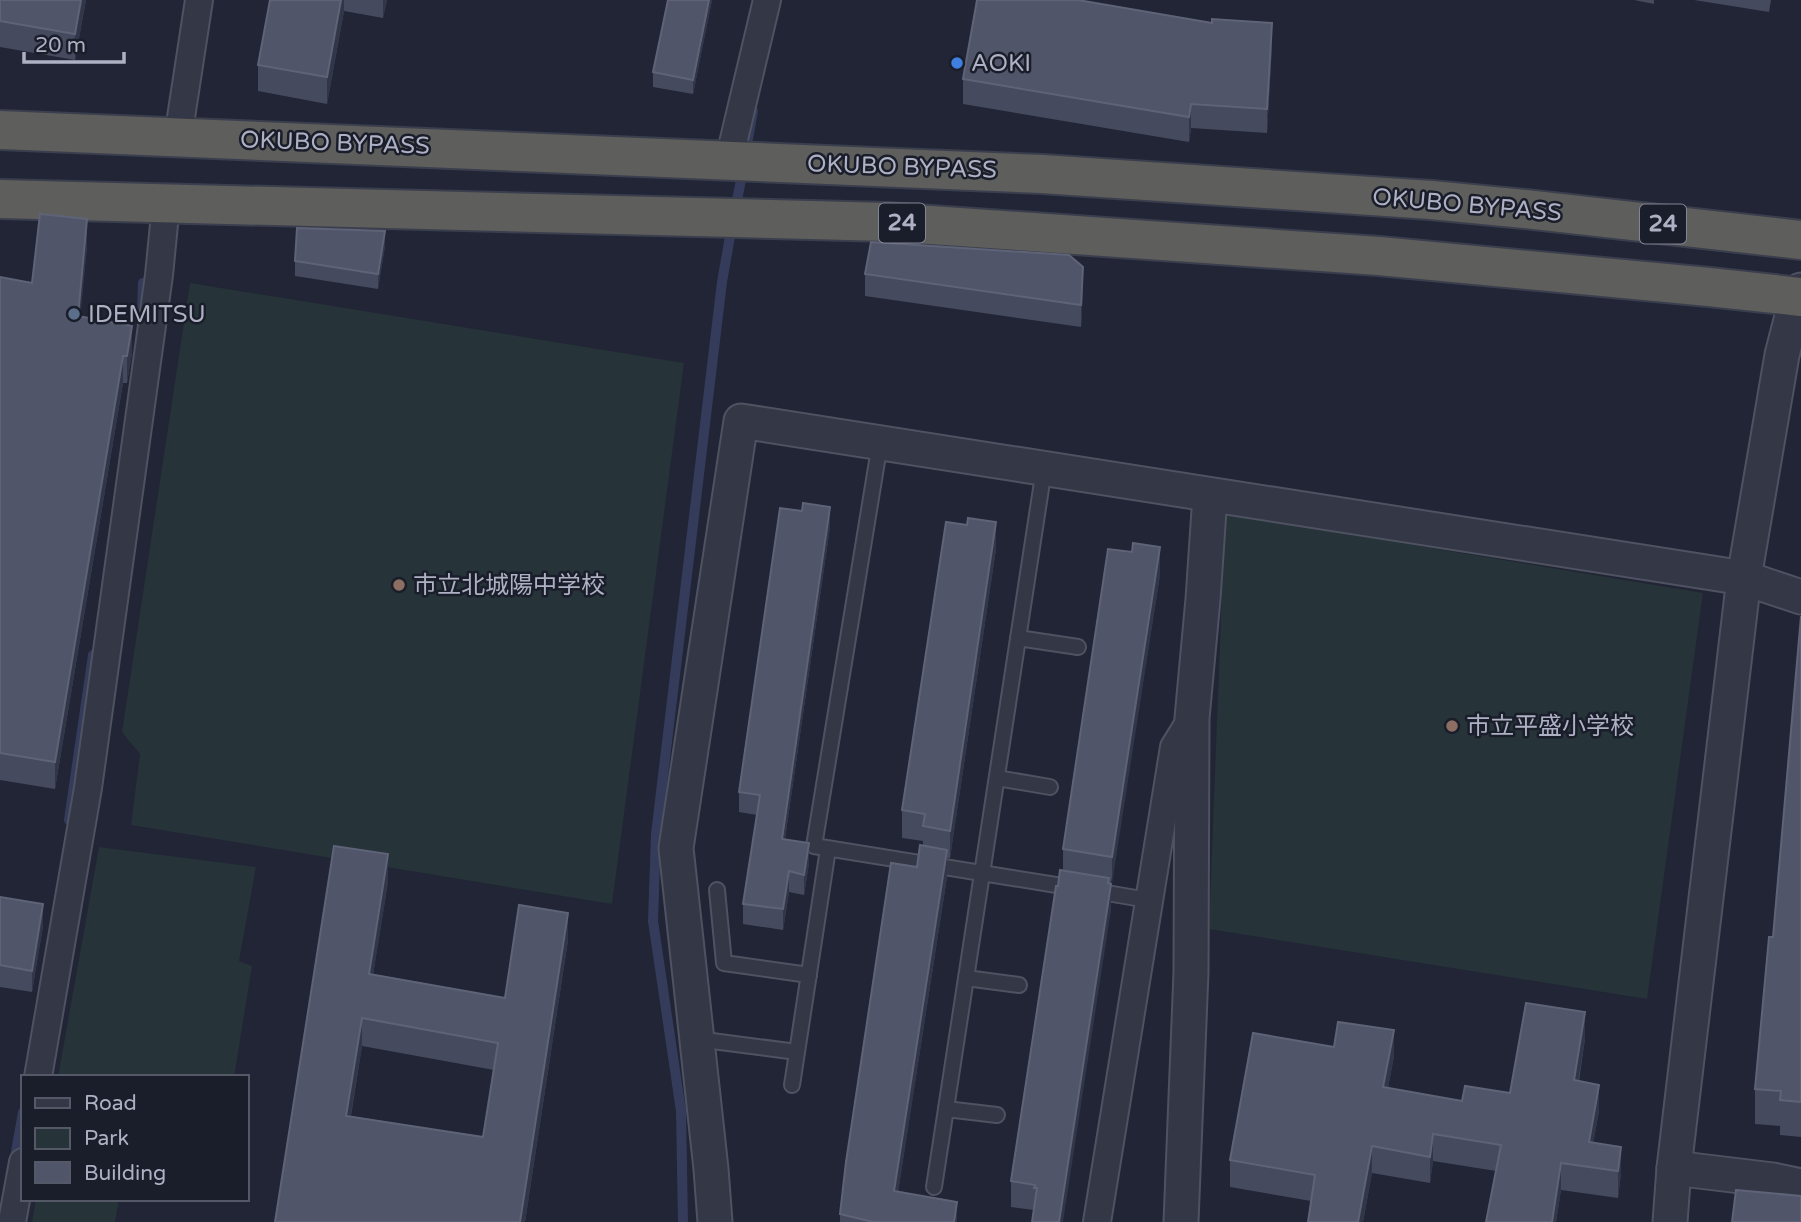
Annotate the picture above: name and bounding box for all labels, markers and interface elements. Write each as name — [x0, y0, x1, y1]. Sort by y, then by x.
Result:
scale bar — [24, 21, 124, 65]
text: 20 m — [35, 33, 86, 58]
place label: AOKI — [971, 49, 1031, 78]
marker: AOKI — [949, 55, 965, 71]
street label: OKUBO BYPASS — [240, 125, 430, 161]
street label: OKUBO BYPASS — [807, 149, 997, 185]
street label: OKUBO BYPASS — [1371, 182, 1563, 228]
road number: 24 — [879, 204, 925, 243]
road number: 24 — [1640, 204, 1686, 244]
place label: IDEMITSU — [88, 300, 206, 329]
marker: IDEMITSU — [66, 306, 82, 322]
place label: 市立北城陽中学校 — [413, 571, 605, 600]
marker: 市立北城陽中学校 — [391, 577, 407, 593]
place label: 市立平盛小学校 — [1466, 712, 1634, 741]
marker: 市立平盛小学校 — [1444, 718, 1460, 734]
legend — [21, 1075, 248, 1201]
text: Road — [84, 1091, 137, 1116]
text: Park — [84, 1126, 129, 1151]
text: Building — [84, 1161, 166, 1186]

